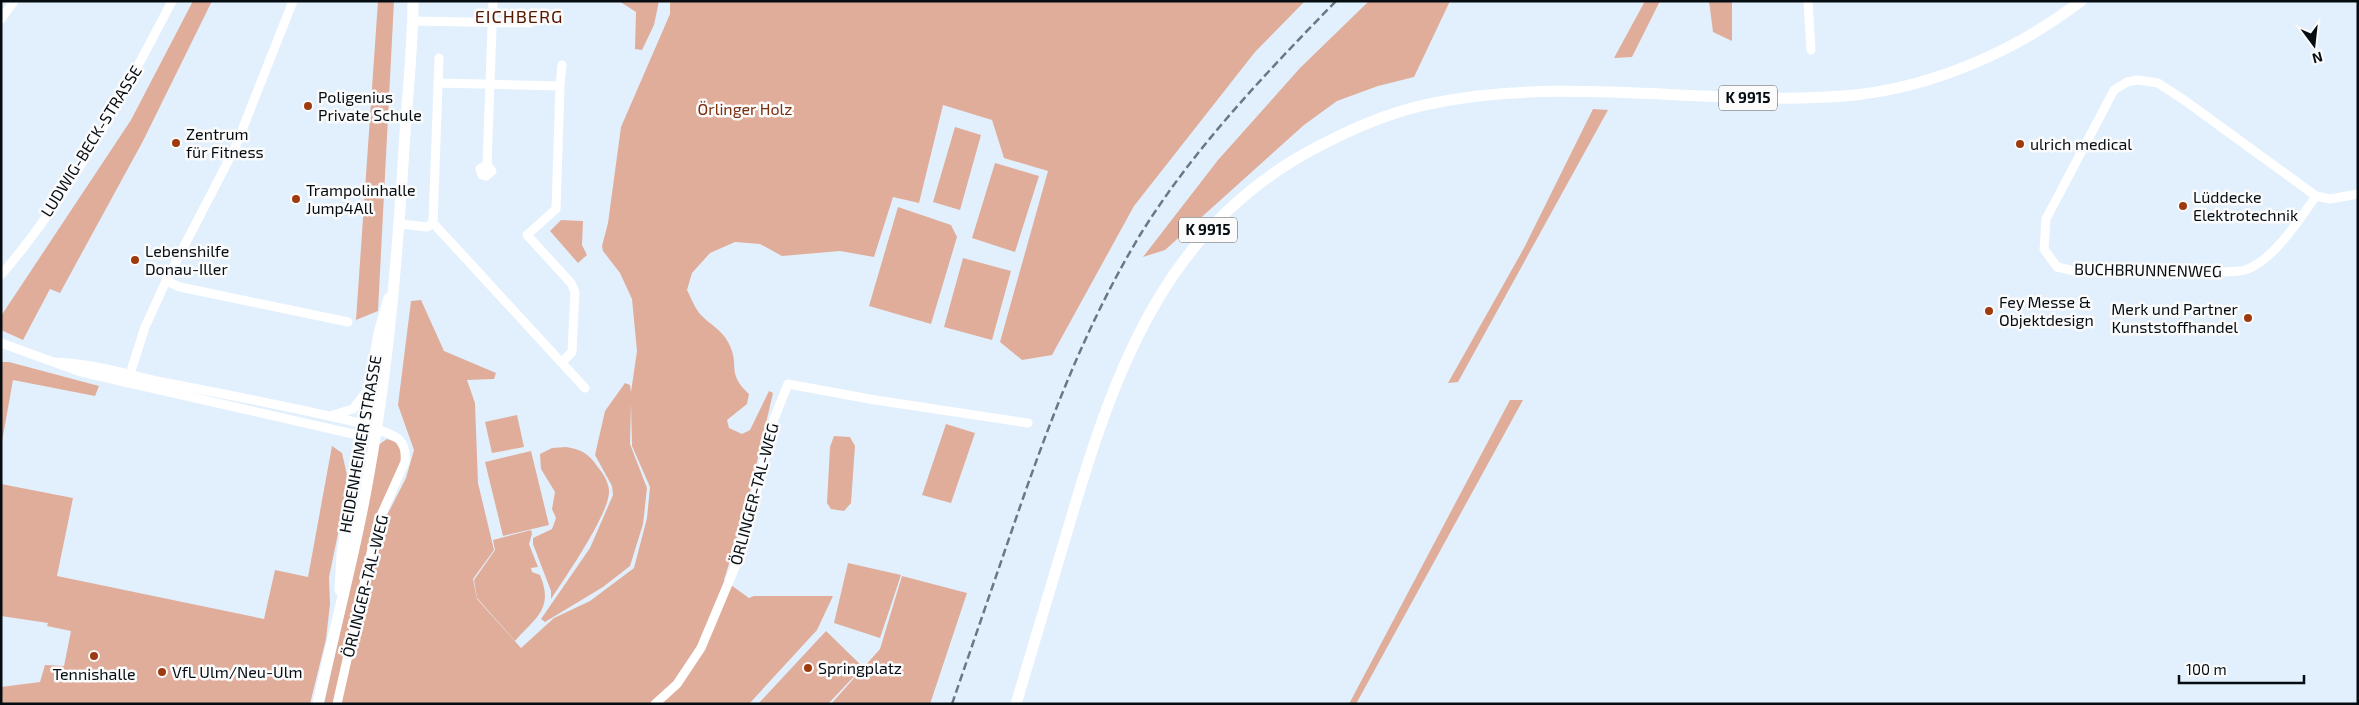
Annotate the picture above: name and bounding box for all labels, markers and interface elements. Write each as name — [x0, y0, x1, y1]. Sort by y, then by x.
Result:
district label: EICHBERG — [475, 5, 563, 27]
north arrow — [2289, 20, 2339, 70]
text: N — [2310, 49, 2325, 68]
street label: LUDWIG-BECK-STRASSE — [36, 62, 145, 220]
road number: K 9915 — [1719, 86, 1777, 110]
place label: Poligenius Private Schule — [318, 87, 422, 124]
park label: Örlinger Holz — [698, 99, 792, 118]
marker: Poligenius Private Schule — [302, 100, 314, 112]
place label: Zentrum für Fitness — [186, 124, 264, 161]
place label: ulrich medical — [2030, 134, 2132, 153]
marker: Zentrum für Fitness — [170, 137, 182, 149]
marker: ulrich medical — [2014, 138, 2026, 150]
place label: Trampolinhalle Jump4All — [306, 180, 416, 217]
place label: Lüddecke Elektrotechnik — [2193, 187, 2298, 224]
marker: Trampolinhalle Jump4All — [290, 193, 302, 205]
marker: Lüddecke Elektrotechnik — [2177, 200, 2189, 212]
road number: K 9915 — [1179, 218, 1237, 242]
place label: Lebenshilfe Donau-Iller — [145, 241, 229, 278]
marker: Lebenshilfe Donau-Iller — [129, 254, 141, 266]
street label: BUCHBRUNNENWEG — [2074, 259, 2222, 280]
place label: Fey Messe & Objektdesign — [1999, 292, 2094, 330]
place label: Merk und Partner Kunststoffhandel — [2111, 299, 2239, 336]
marker: Fey Messe & Objektdesign — [1983, 305, 1995, 317]
marker: Merk und Partner Kunststoffhandel — [2242, 312, 2254, 324]
street label: HEIDENHEIMER STRASSE — [335, 354, 384, 534]
street label: ÖRLINGER-TAL-WEG — [725, 421, 782, 567]
street label: ÖRLINGER-TAL-WEG — [338, 513, 391, 659]
marker: Tennishalle — [88, 650, 100, 662]
scale bar — [2179, 652, 2304, 684]
place label: Springplatz — [818, 658, 902, 677]
text: 100 m — [2186, 660, 2227, 678]
place label: VfL Ulm/Neu-Ulm — [172, 662, 303, 681]
marker: Springplatz — [802, 662, 814, 674]
place label: Tennishalle — [53, 664, 135, 683]
marker: VfL Ulm/Neu-Ulm — [156, 666, 168, 678]

